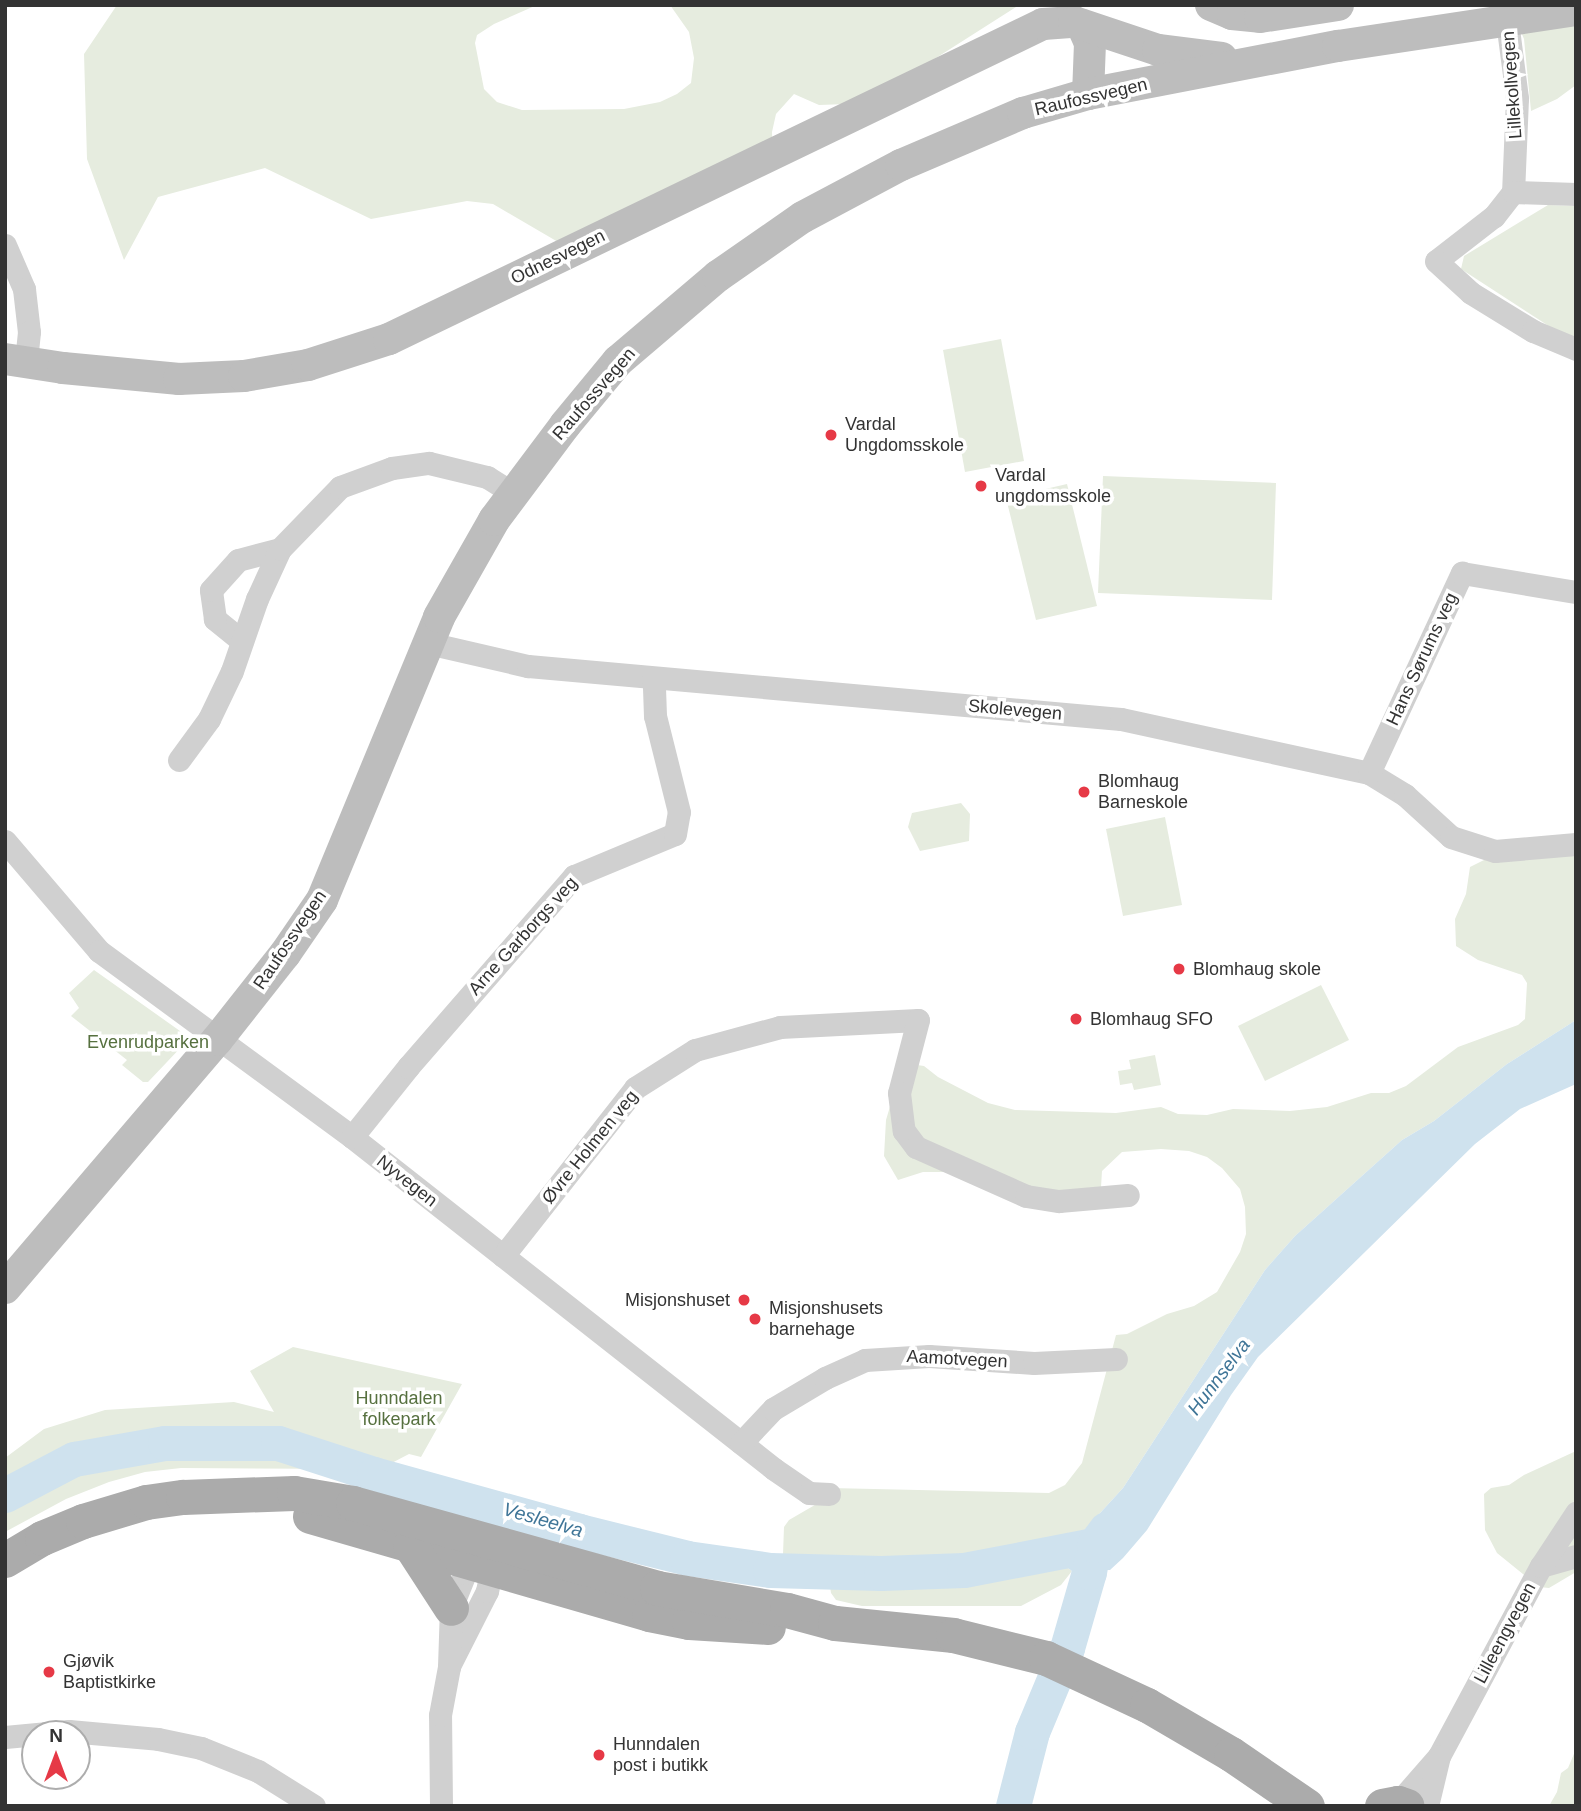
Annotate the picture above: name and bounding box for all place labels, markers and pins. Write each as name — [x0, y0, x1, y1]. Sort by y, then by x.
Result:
place label: Vardal Ungdomsskole — [845, 414, 964, 457]
marker: Vardal Ungdomsskole — [823, 427, 839, 443]
place label: Vardal ungdomsskole — [995, 465, 1111, 508]
marker: Vardal ungdomsskole — [973, 478, 989, 494]
place label: Blomhaug Barneskole — [1098, 771, 1188, 814]
marker: Blomhaug Barneskole — [1076, 784, 1092, 800]
place label: Blomhaug skole — [1193, 958, 1321, 980]
marker: Blomhaug skole — [1171, 961, 1187, 977]
place label: Blomhaug SFO — [1090, 1008, 1213, 1030]
marker: Blomhaug SFO — [1068, 1011, 1084, 1027]
place label: Misjonshuset — [625, 1289, 730, 1311]
marker: Misjonshuset — [736, 1292, 752, 1308]
place label: Misjonshusets barnehage — [769, 1298, 883, 1340]
marker: Misjonshusets barnehage — [747, 1311, 763, 1327]
place label: Gjøvik Baptistkirke — [63, 1651, 156, 1694]
marker: Gjøvik Baptistkirke — [41, 1664, 57, 1680]
place label: Hunndalen post i butikk — [613, 1734, 708, 1776]
marker: Hunndalen post i butikk — [591, 1747, 607, 1763]

